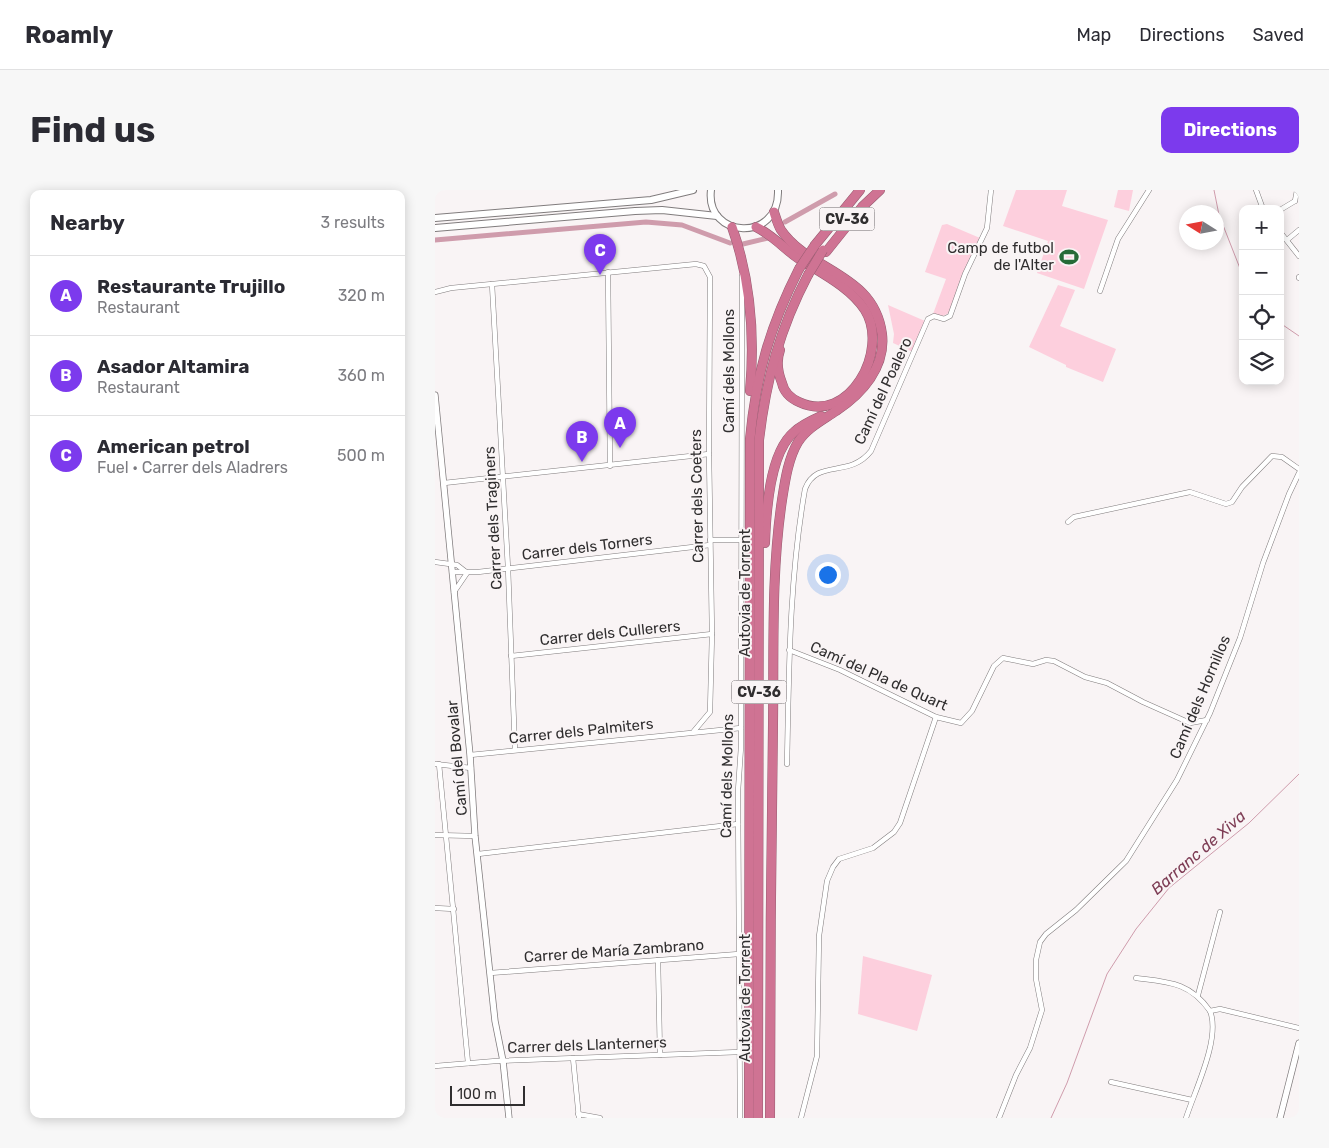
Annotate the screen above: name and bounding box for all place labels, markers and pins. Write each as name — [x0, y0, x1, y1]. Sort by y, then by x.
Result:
pin: C — [584, 234, 616, 275]
place label: Camp de futbol de l'Alter — [947, 239, 1054, 274]
sports icon: Camp de futbol de l'Alter — [1058, 246, 1080, 268]
pin: A — [604, 407, 636, 448]
pin: B — [566, 421, 598, 462]

